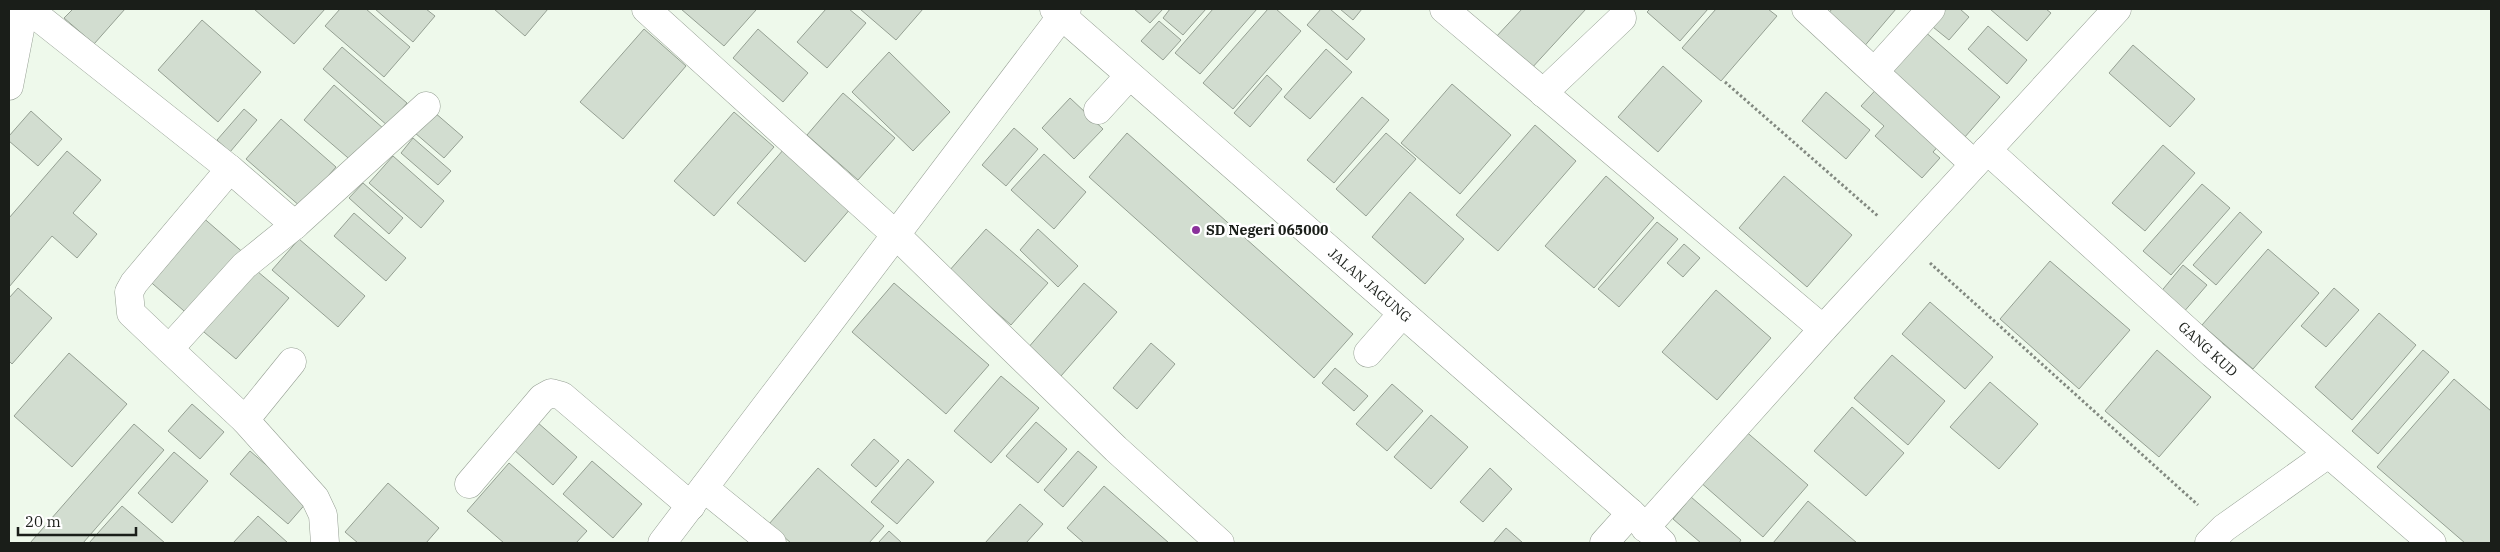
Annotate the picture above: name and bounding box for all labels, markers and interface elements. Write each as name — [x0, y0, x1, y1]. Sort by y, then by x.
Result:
place label: SD Negeri 065000 — [1206, 221, 1328, 239]
marker: SD Negeri 065000 — [1190, 224, 1202, 236]
street label: JALAN JAGUNG — [1325, 244, 1415, 326]
street label: GANG KUD — [2175, 318, 2242, 380]
scale bar — [18, 504, 135, 536]
text: 20 m — [25, 512, 61, 531]

